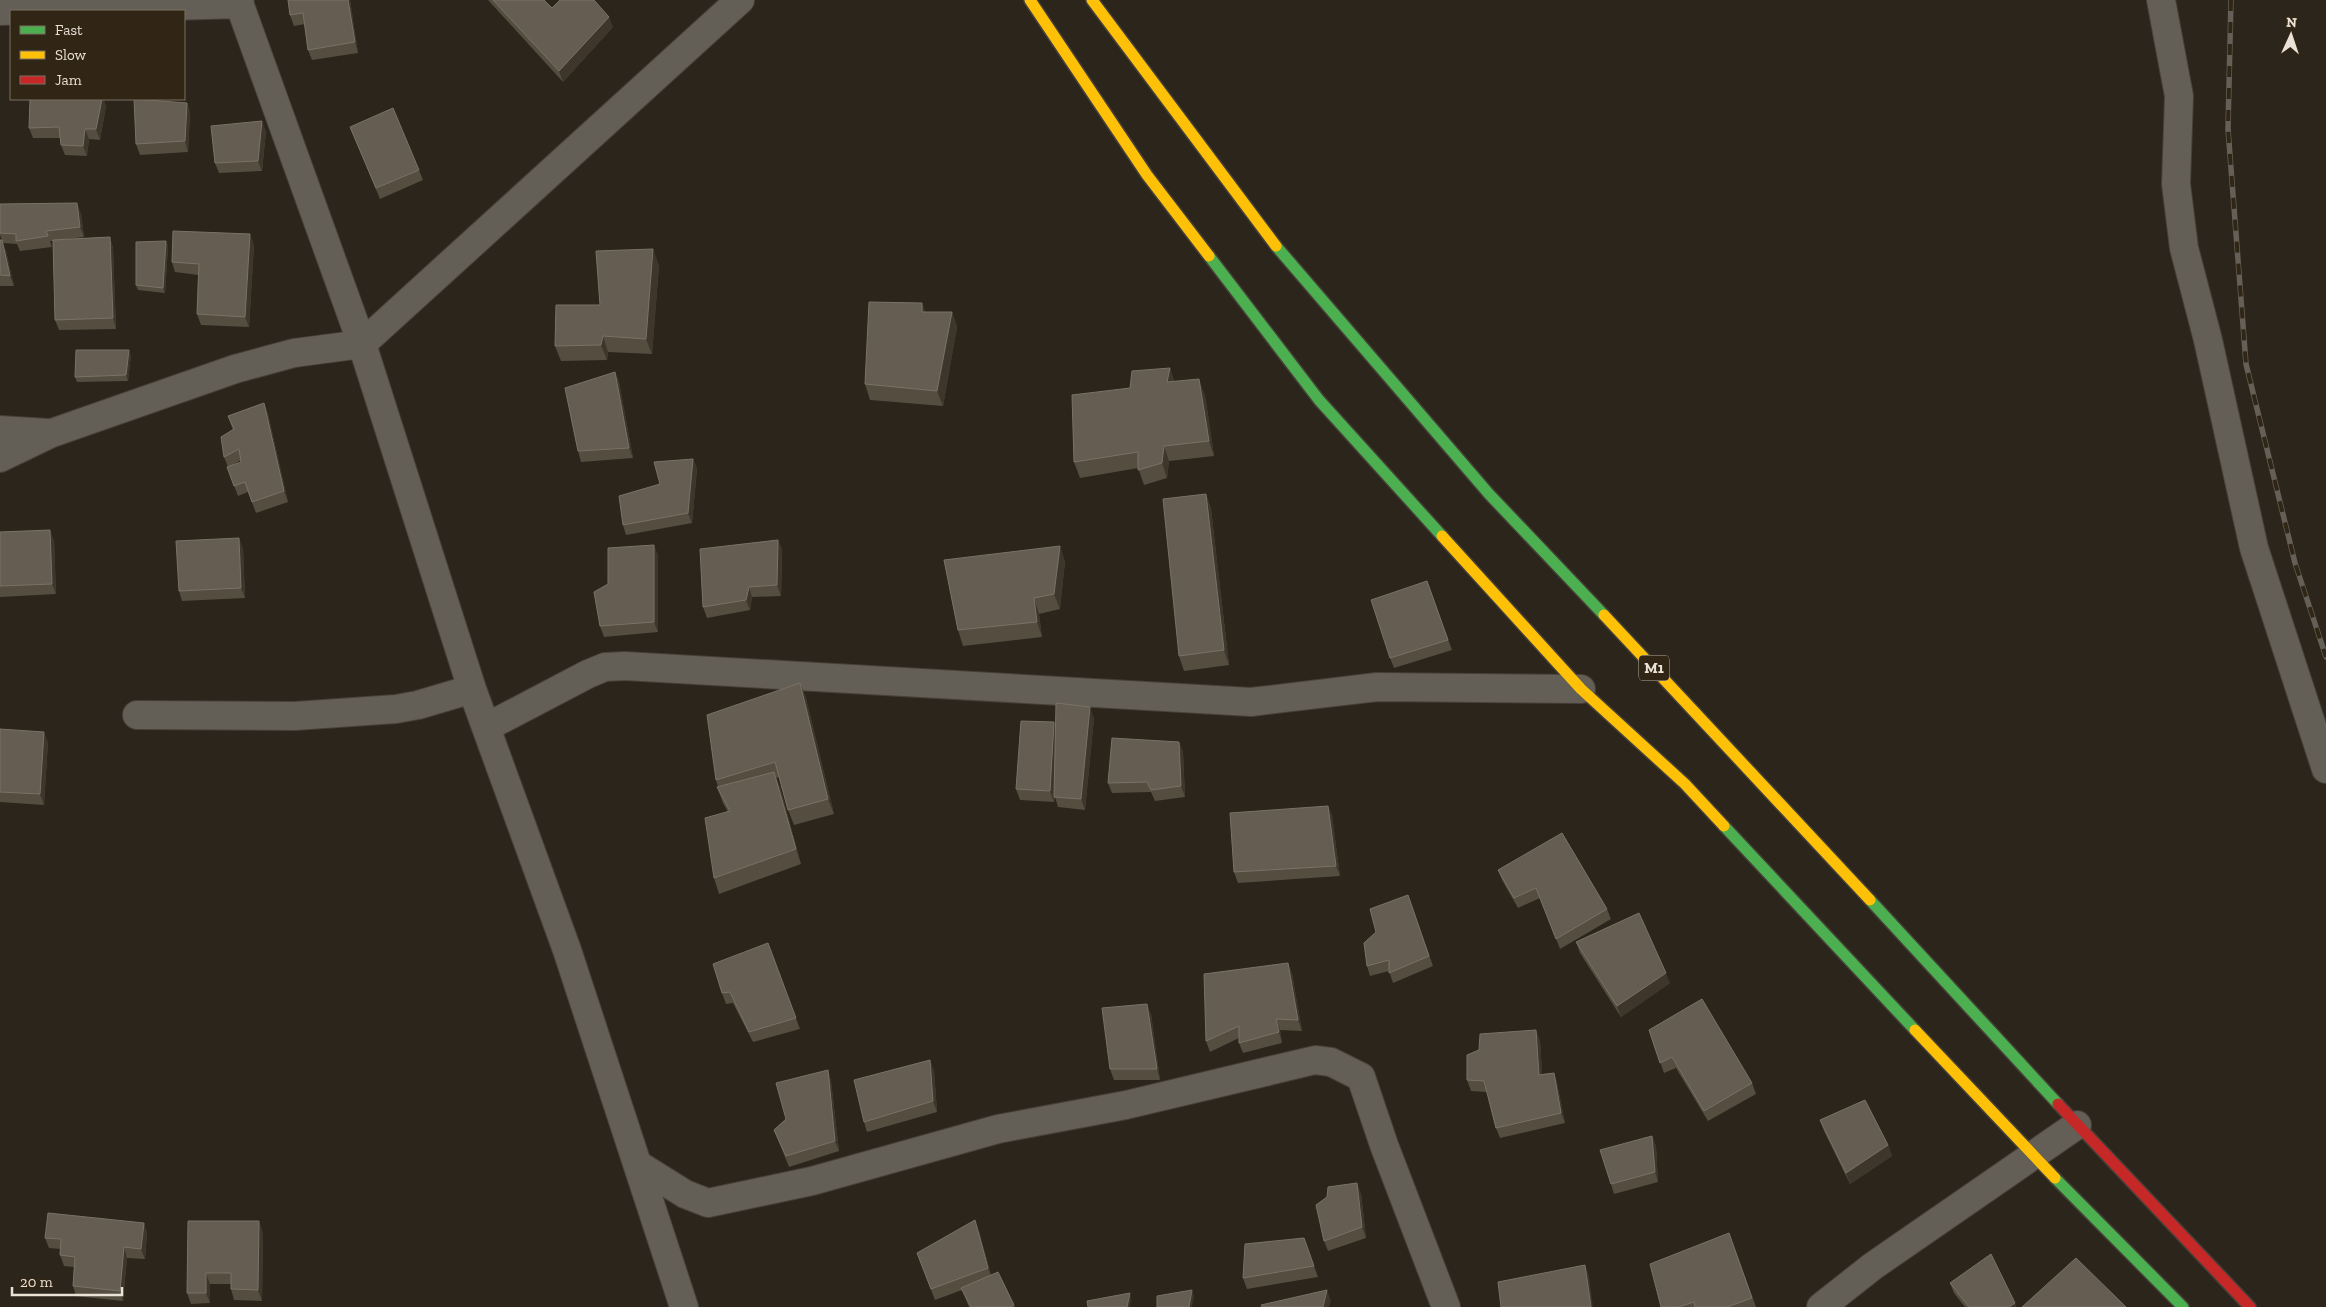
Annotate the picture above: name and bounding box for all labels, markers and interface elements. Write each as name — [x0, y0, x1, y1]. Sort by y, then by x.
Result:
legend — [10, 10, 185, 100]
north arrow — [2266, 10, 2316, 60]
text: N — [2286, 14, 2298, 31]
text: Fast — [55, 21, 83, 39]
text: Slow — [55, 46, 87, 64]
text: Jam — [55, 71, 82, 89]
road number: M1 — [1639, 656, 1669, 680]
scale bar — [12, 1264, 122, 1296]
text: 20 m — [20, 1273, 53, 1291]

